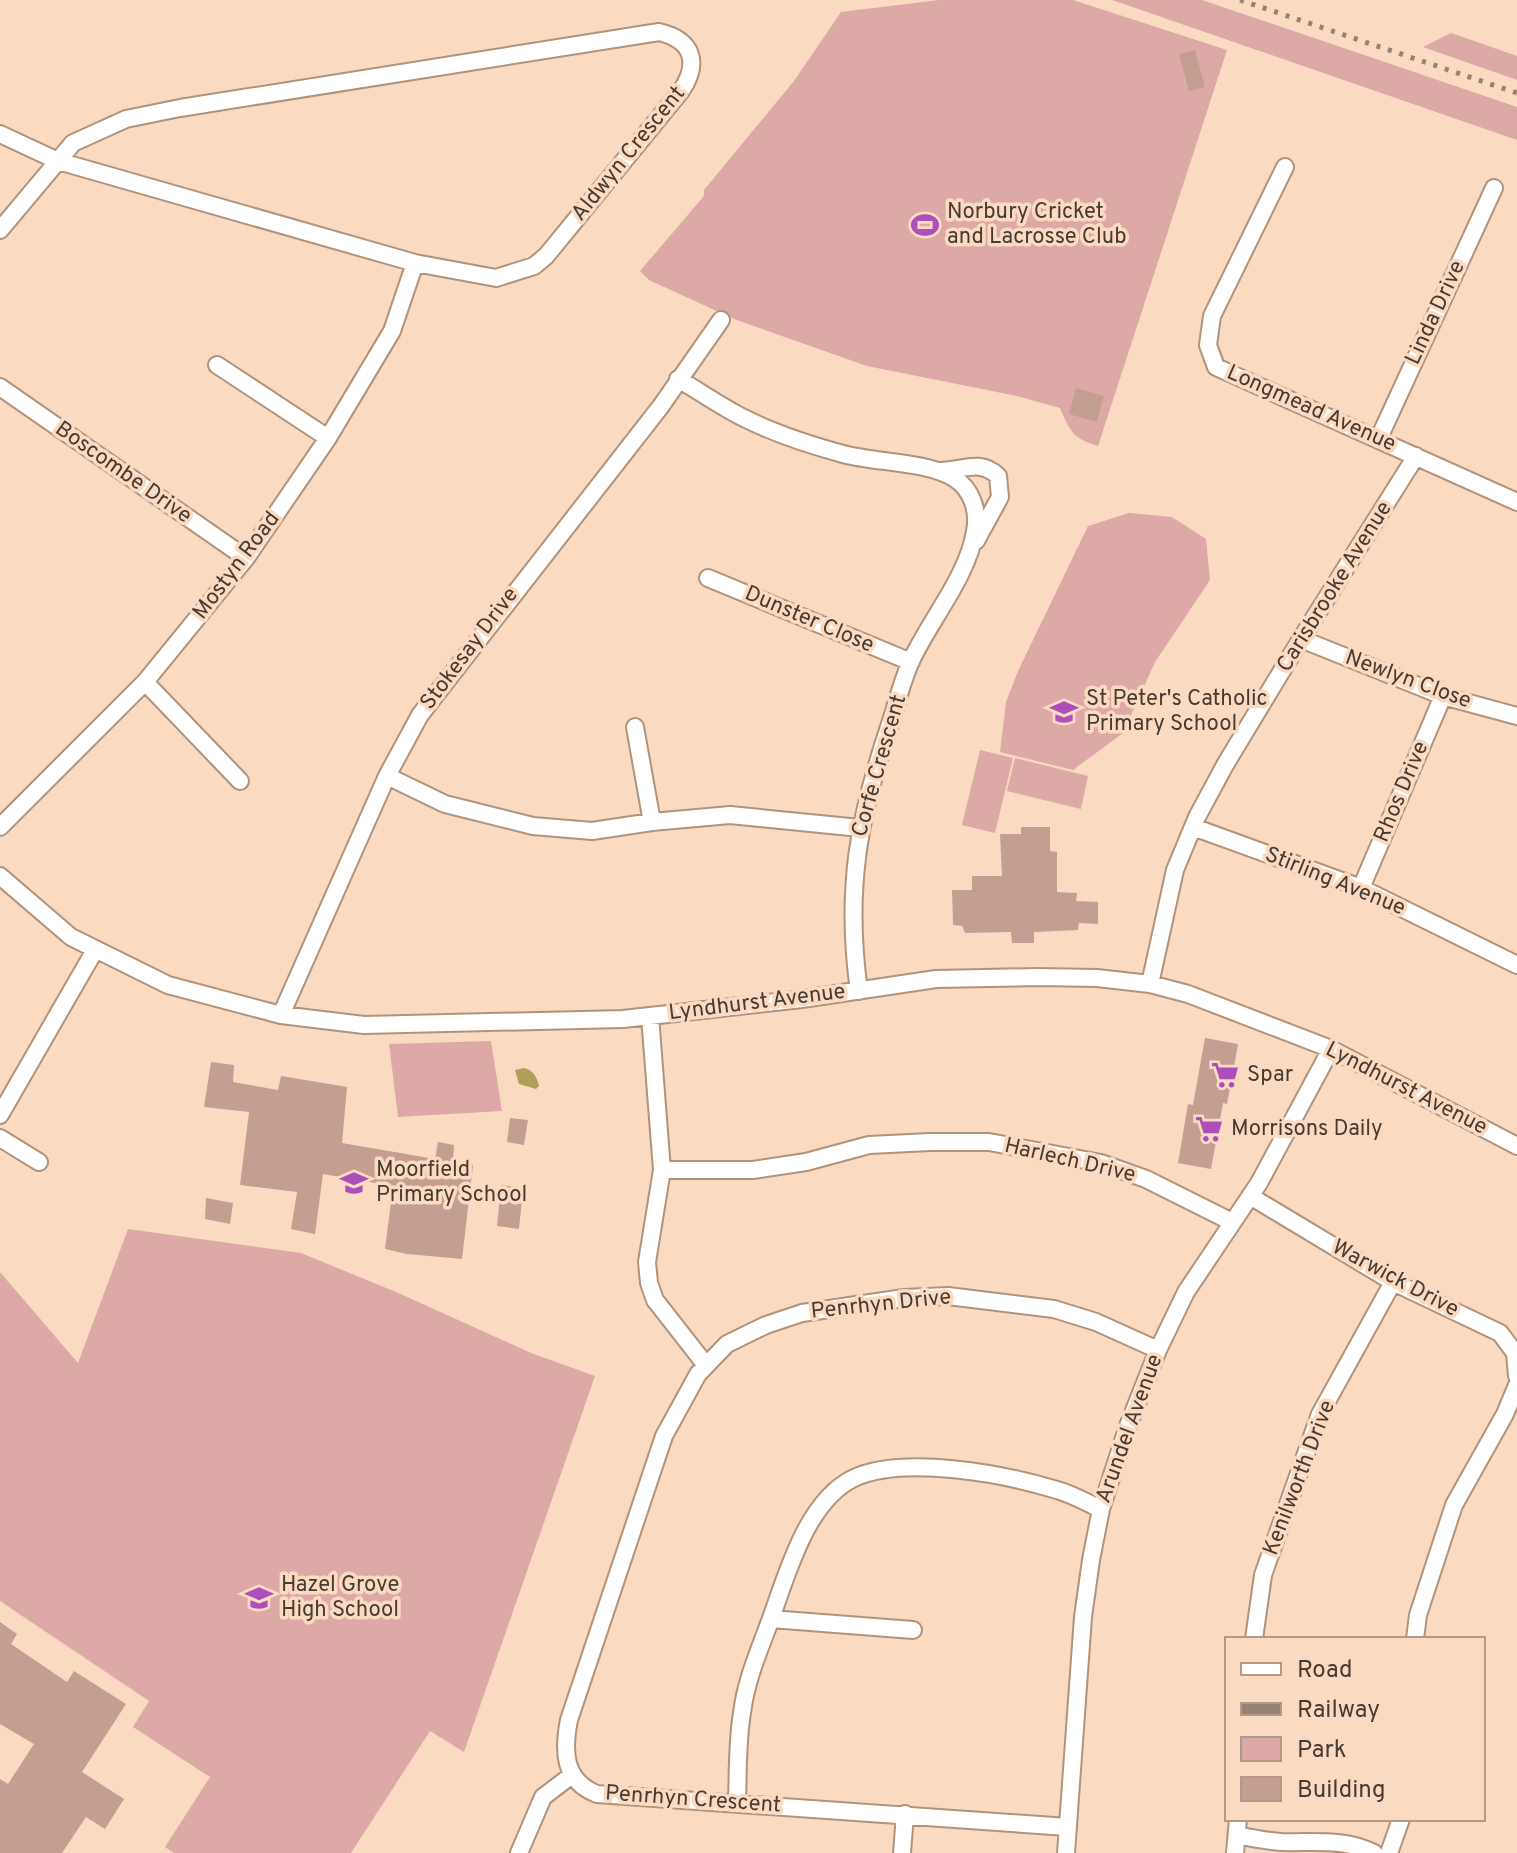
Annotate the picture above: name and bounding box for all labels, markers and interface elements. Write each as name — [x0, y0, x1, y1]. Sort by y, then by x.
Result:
street label: Aldwyn Crescent — [566, 81, 692, 227]
place label: Norbury Cricket and Lacrosse Club — [947, 199, 1127, 251]
sports icon: Norbury Cricket and Lacrosse Club — [910, 210, 940, 240]
street label: Linda Drive — [1400, 257, 1472, 369]
street label: Longmead Avenue — [1222, 360, 1400, 458]
street label: Boscombe Drive — [49, 416, 197, 530]
street label: Carisbrooke Avenue — [1272, 497, 1398, 677]
street label: Mostyn Road — [188, 507, 286, 625]
street label: Dunster Close — [740, 581, 878, 659]
street label: Stokesay Drive — [415, 582, 525, 716]
street label: Newlyn Close — [1341, 645, 1475, 715]
place label: St Peter's Catholic Primary School — [1086, 686, 1268, 738]
street label: Corfe Crescent — [847, 692, 913, 840]
school or university icon: St Peter's Catholic Primary School — [1049, 697, 1079, 727]
street label: Rhos Drive — [1369, 737, 1435, 847]
street label: Stirling Avenue — [1261, 842, 1409, 922]
street label: Lyndhurst Avenue — [667, 979, 847, 1027]
street label: Lyndhurst Avenue — [1321, 1037, 1491, 1141]
supermarket icon: Spar — [1210, 1060, 1240, 1090]
place label: Spar — [1247, 1062, 1294, 1089]
supermarket icon: Morrisons Daily — [1194, 1114, 1224, 1144]
place label: Morrisons Daily — [1231, 1116, 1383, 1143]
street label: Harlech Drive — [1002, 1133, 1138, 1189]
place label: Moorfield Primary School — [376, 1157, 527, 1209]
school or university icon: Moorfield Primary School — [339, 1168, 369, 1198]
street label: Warwick Drive — [1327, 1234, 1463, 1324]
street label: Penrhyn Drive — [809, 1284, 953, 1326]
street label: Arundel Avenue — [1091, 1351, 1169, 1507]
street label: Kenilworth Drive — [1258, 1397, 1342, 1559]
place label: Hazel Grove High School — [281, 1572, 399, 1624]
school or university icon: Hazel Grove High School — [244, 1583, 274, 1613]
legend — [1225, 1637, 1485, 1821]
text: Road — [1297, 1656, 1353, 1686]
text: Railway — [1297, 1696, 1380, 1726]
text: Park — [1297, 1736, 1347, 1766]
text: Building — [1297, 1776, 1386, 1806]
street label: Penrhyn Crescent — [604, 1780, 782, 1820]

